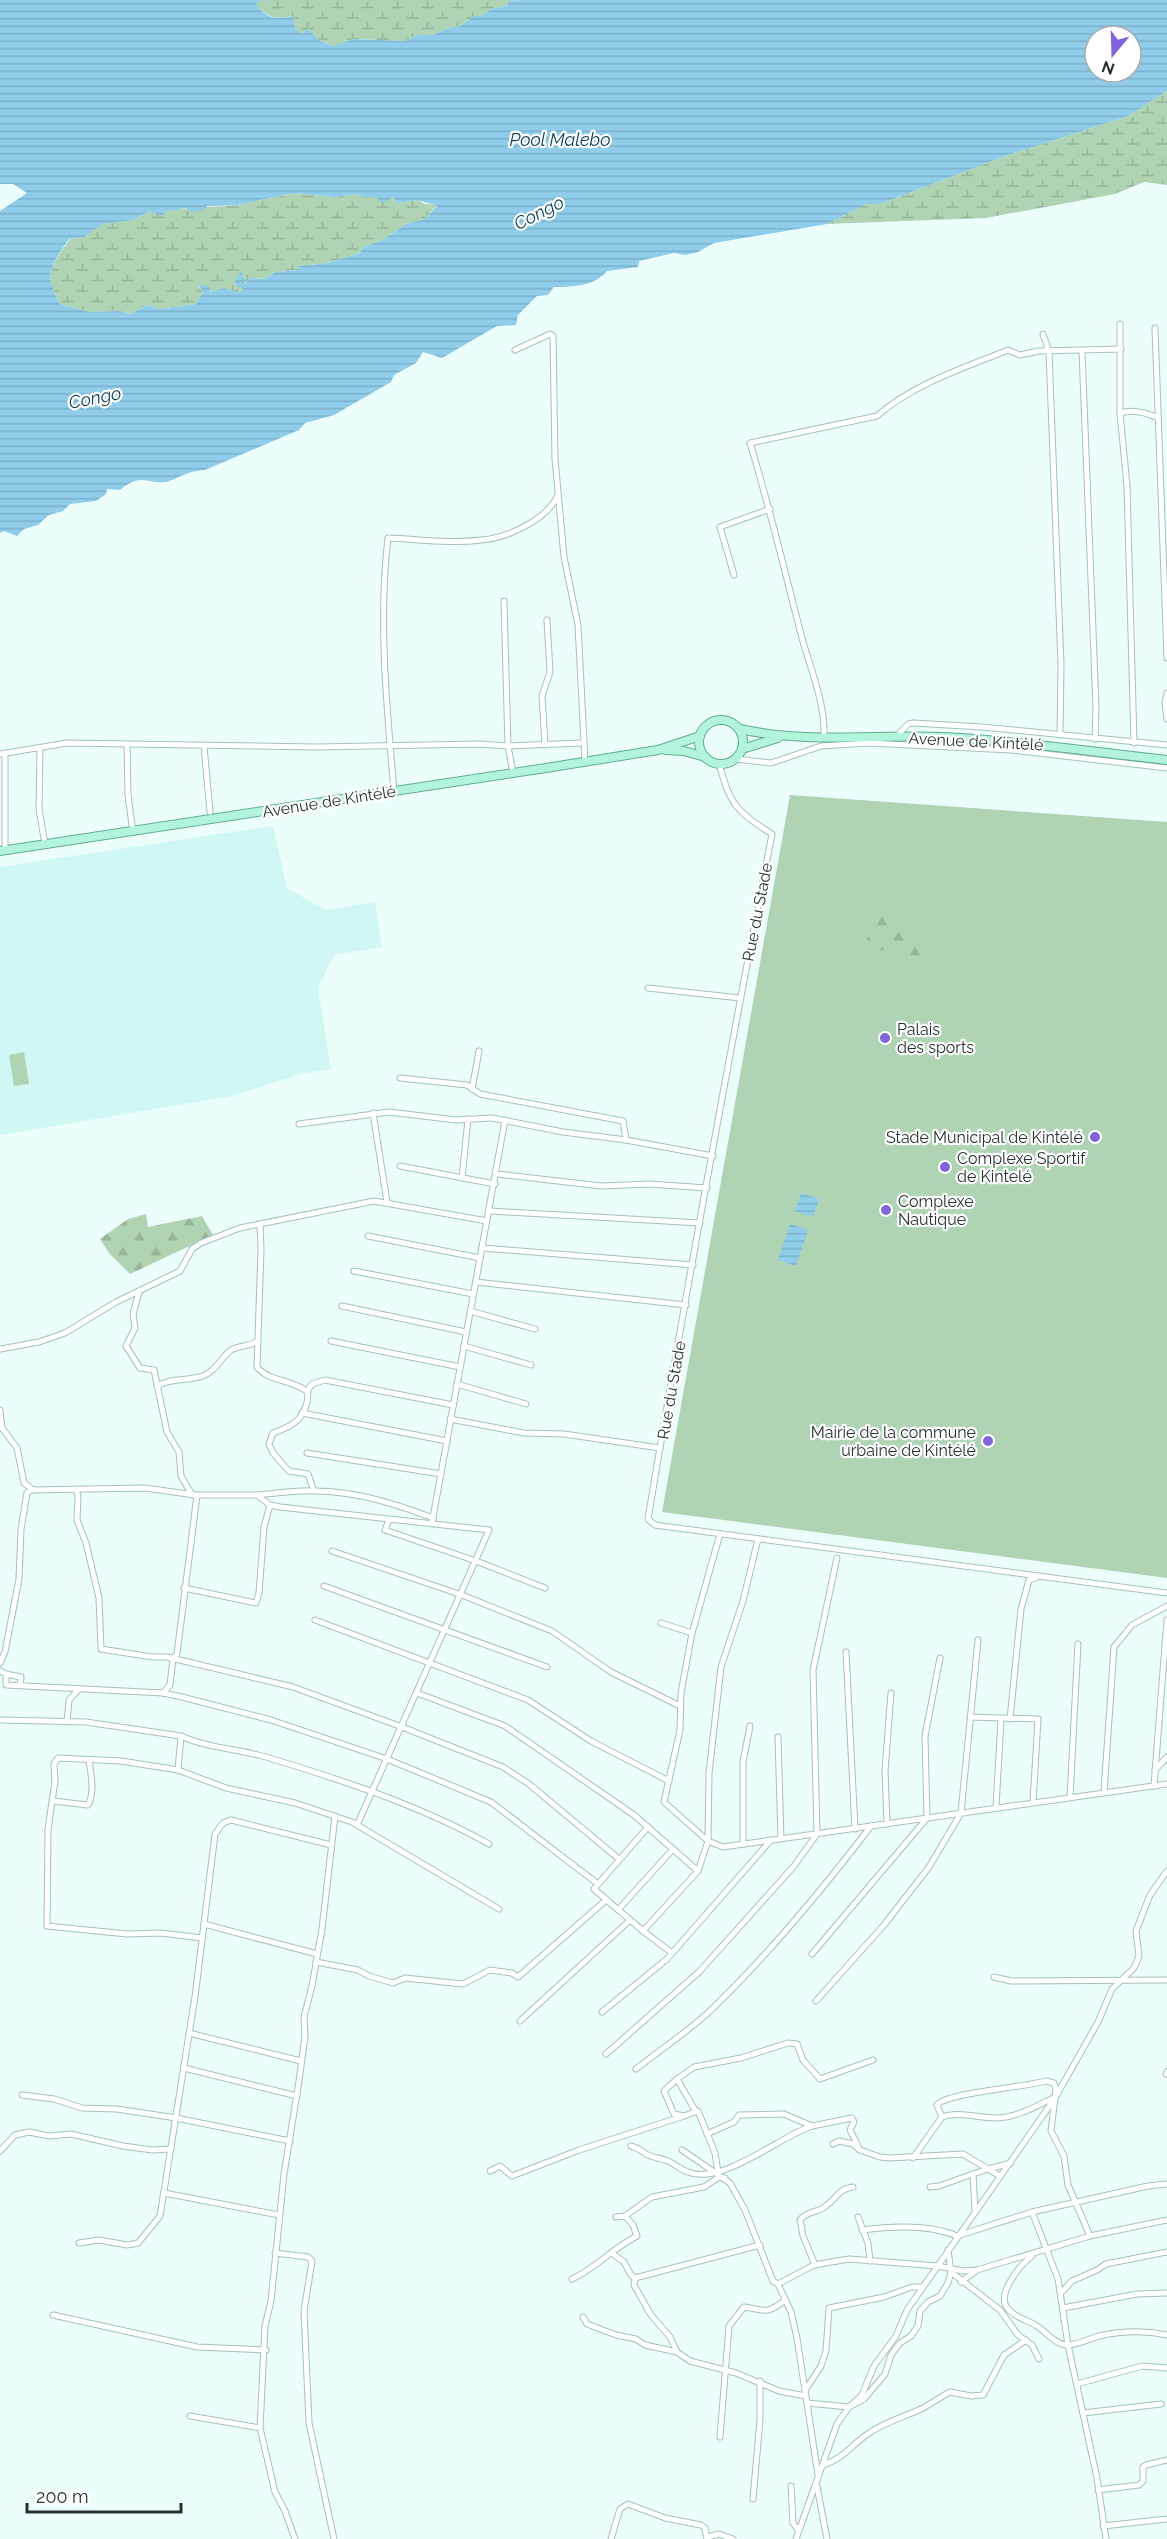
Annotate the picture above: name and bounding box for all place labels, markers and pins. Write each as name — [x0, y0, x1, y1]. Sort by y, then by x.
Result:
place label: Palais des sports — [897, 1020, 974, 1057]
marker: Palais des sports — [878, 1031, 892, 1045]
place label: Stade Municipal de Kintélé — [886, 1128, 1083, 1147]
marker: Stade Municipal de Kintélé — [1088, 1130, 1102, 1144]
place label: Complexe Sportif de Kintelé — [957, 1149, 1086, 1186]
marker: Complexe Sportif de Kintelé — [938, 1160, 952, 1174]
place label: Complexe Nautique — [898, 1192, 974, 1229]
marker: Complexe Nautique — [879, 1203, 893, 1217]
place label: Mairie de la commune urbaine de Kintélé — [811, 1423, 976, 1460]
marker: Mairie de la commune urbaine de Kintélé — [981, 1434, 995, 1448]

